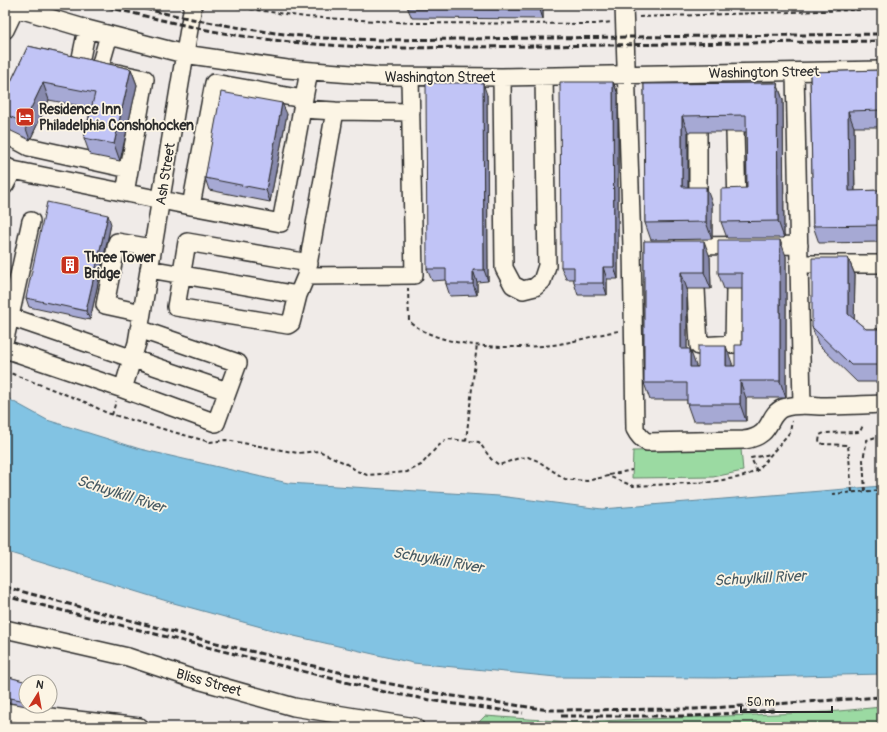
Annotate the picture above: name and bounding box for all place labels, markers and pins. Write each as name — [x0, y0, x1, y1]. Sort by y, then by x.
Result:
place label: Residence Inn Philadelphia Conshohocken — [39, 101, 194, 134]
hotel icon: Residence Inn Philadelphia Conshohocken — [14, 106, 36, 128]
place label: Three Tower Bridge — [83, 249, 157, 282]
building icon: Three Tower Bridge — [59, 254, 81, 276]

